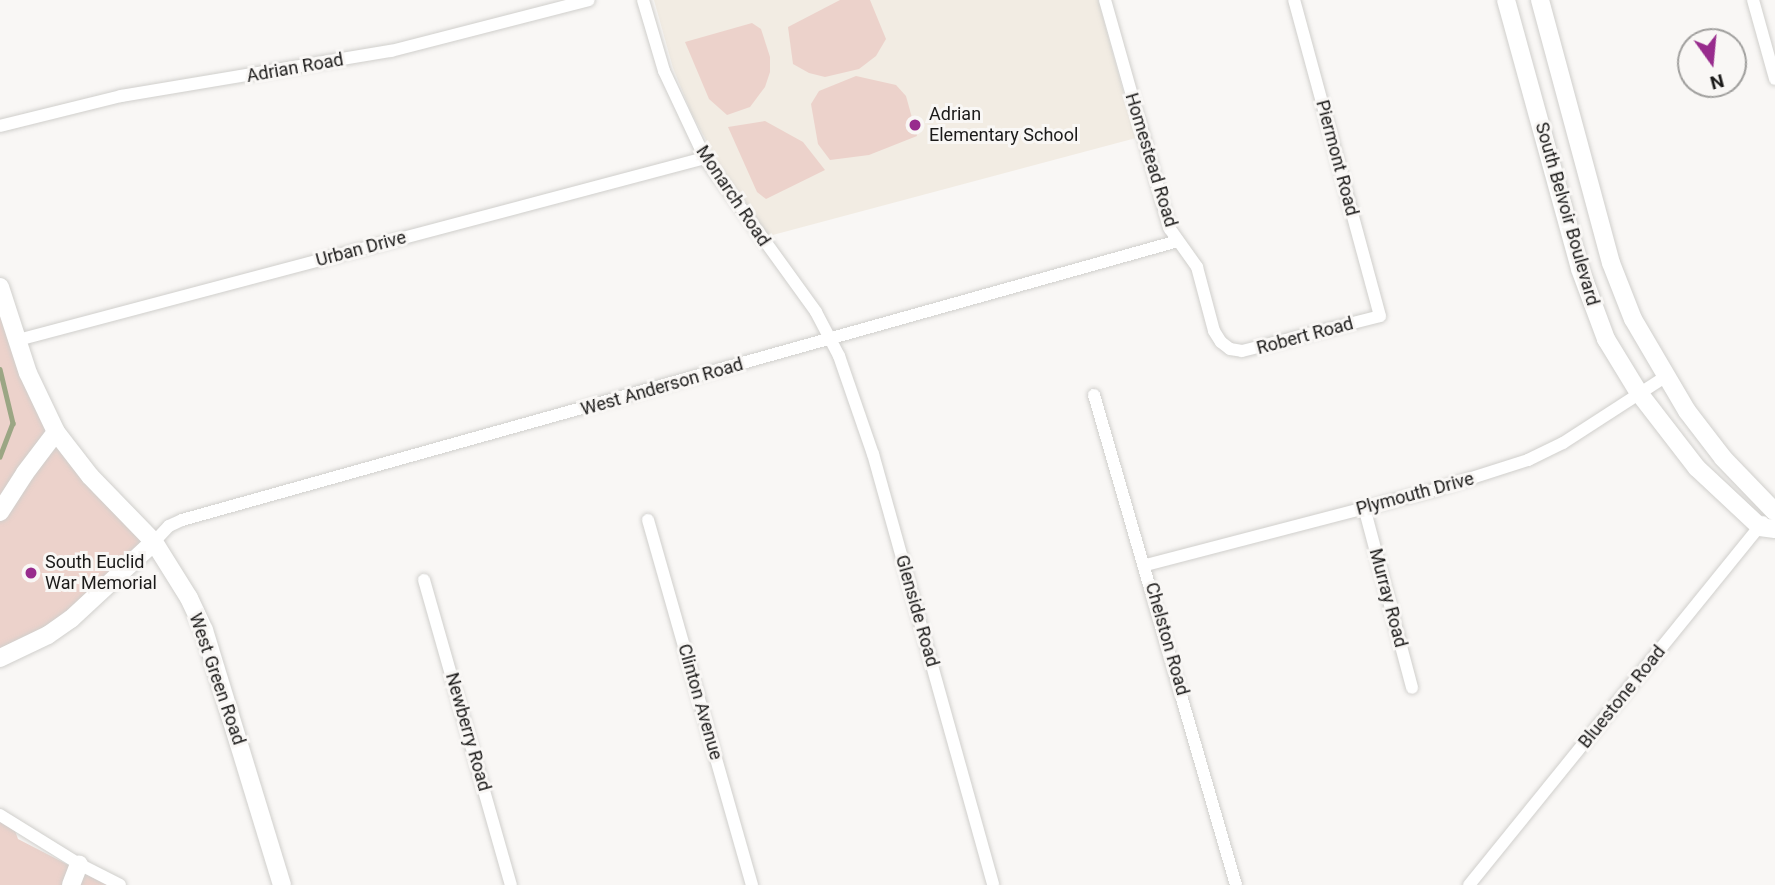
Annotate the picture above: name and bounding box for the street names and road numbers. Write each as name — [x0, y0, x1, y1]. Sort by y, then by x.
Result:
street label: Adrian Road — [245, 49, 345, 87]
street label: Homestead Road — [1120, 90, 1182, 230]
street label: Piermont Road — [1311, 98, 1363, 218]
street label: South Belvoir Boulevard — [1530, 120, 1604, 308]
street label: Monarch Road — [691, 142, 775, 250]
street label: Urban Drive — [314, 227, 408, 271]
street label: Robert Road — [1254, 313, 1356, 359]
street label: West Anderson Road — [578, 354, 746, 420]
street label: Plymouth Drive — [1354, 468, 1476, 520]
street label: Murray Road — [1364, 546, 1412, 650]
street label: Glenside Road — [891, 553, 943, 669]
street label: Chelston Road — [1141, 580, 1193, 698]
street label: West Green Road — [184, 610, 250, 748]
street label: Bluestone Road — [1574, 641, 1670, 753]
street label: Clinton Avenue — [673, 642, 727, 762]
street label: Newberry Road — [441, 670, 495, 794]

